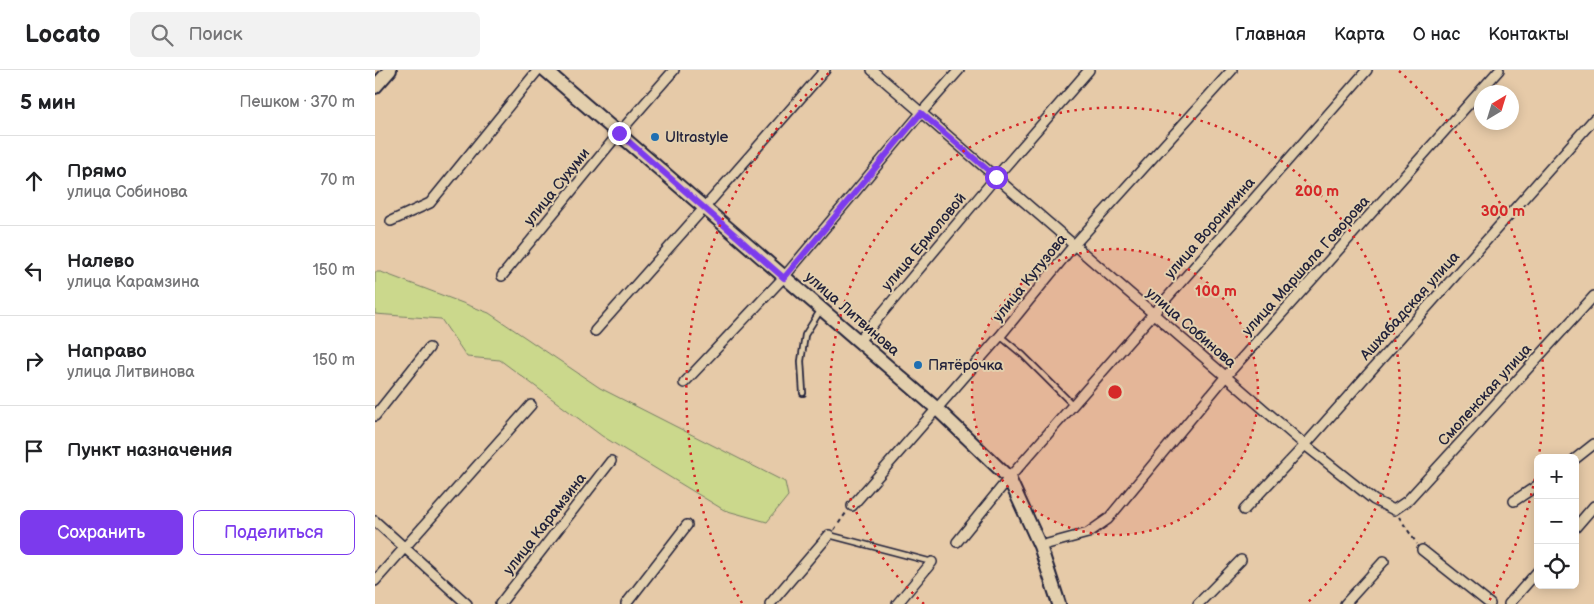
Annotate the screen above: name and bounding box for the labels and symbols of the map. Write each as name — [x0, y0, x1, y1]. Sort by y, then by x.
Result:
north arrow — [1474, 85, 1519, 130]
route end — [608, 122, 631, 145]
place label: Ultrastyle — [665, 128, 729, 147]
marker: Ultrastyle — [649, 131, 661, 143]
street label: улица Сухуми — [520, 144, 594, 230]
route start — [985, 166, 1008, 189]
street label: улица Воронихина — [1161, 173, 1259, 283]
text: 200 m — [1295, 182, 1339, 201]
street label: улица Ермоловой — [878, 189, 970, 295]
street label: улица Маршала Говорова — [1238, 192, 1374, 340]
text: 300 m — [1481, 202, 1525, 221]
street label: улица Кутузова — [989, 230, 1071, 326]
street label: Ашхабадская улица — [1355, 247, 1464, 365]
street label: улица Литвинова — [801, 268, 903, 361]
text: 100 m — [1195, 282, 1237, 301]
street label: улица Собинова — [1142, 284, 1240, 372]
street label: Смоленская улица — [1434, 340, 1536, 450]
place label: Пятёрочка — [928, 356, 1003, 375]
marker: Пятёрочка — [912, 359, 924, 371]
centre of rings — [1106, 383, 1124, 401]
street label: улица Карамзина — [499, 469, 591, 579]

